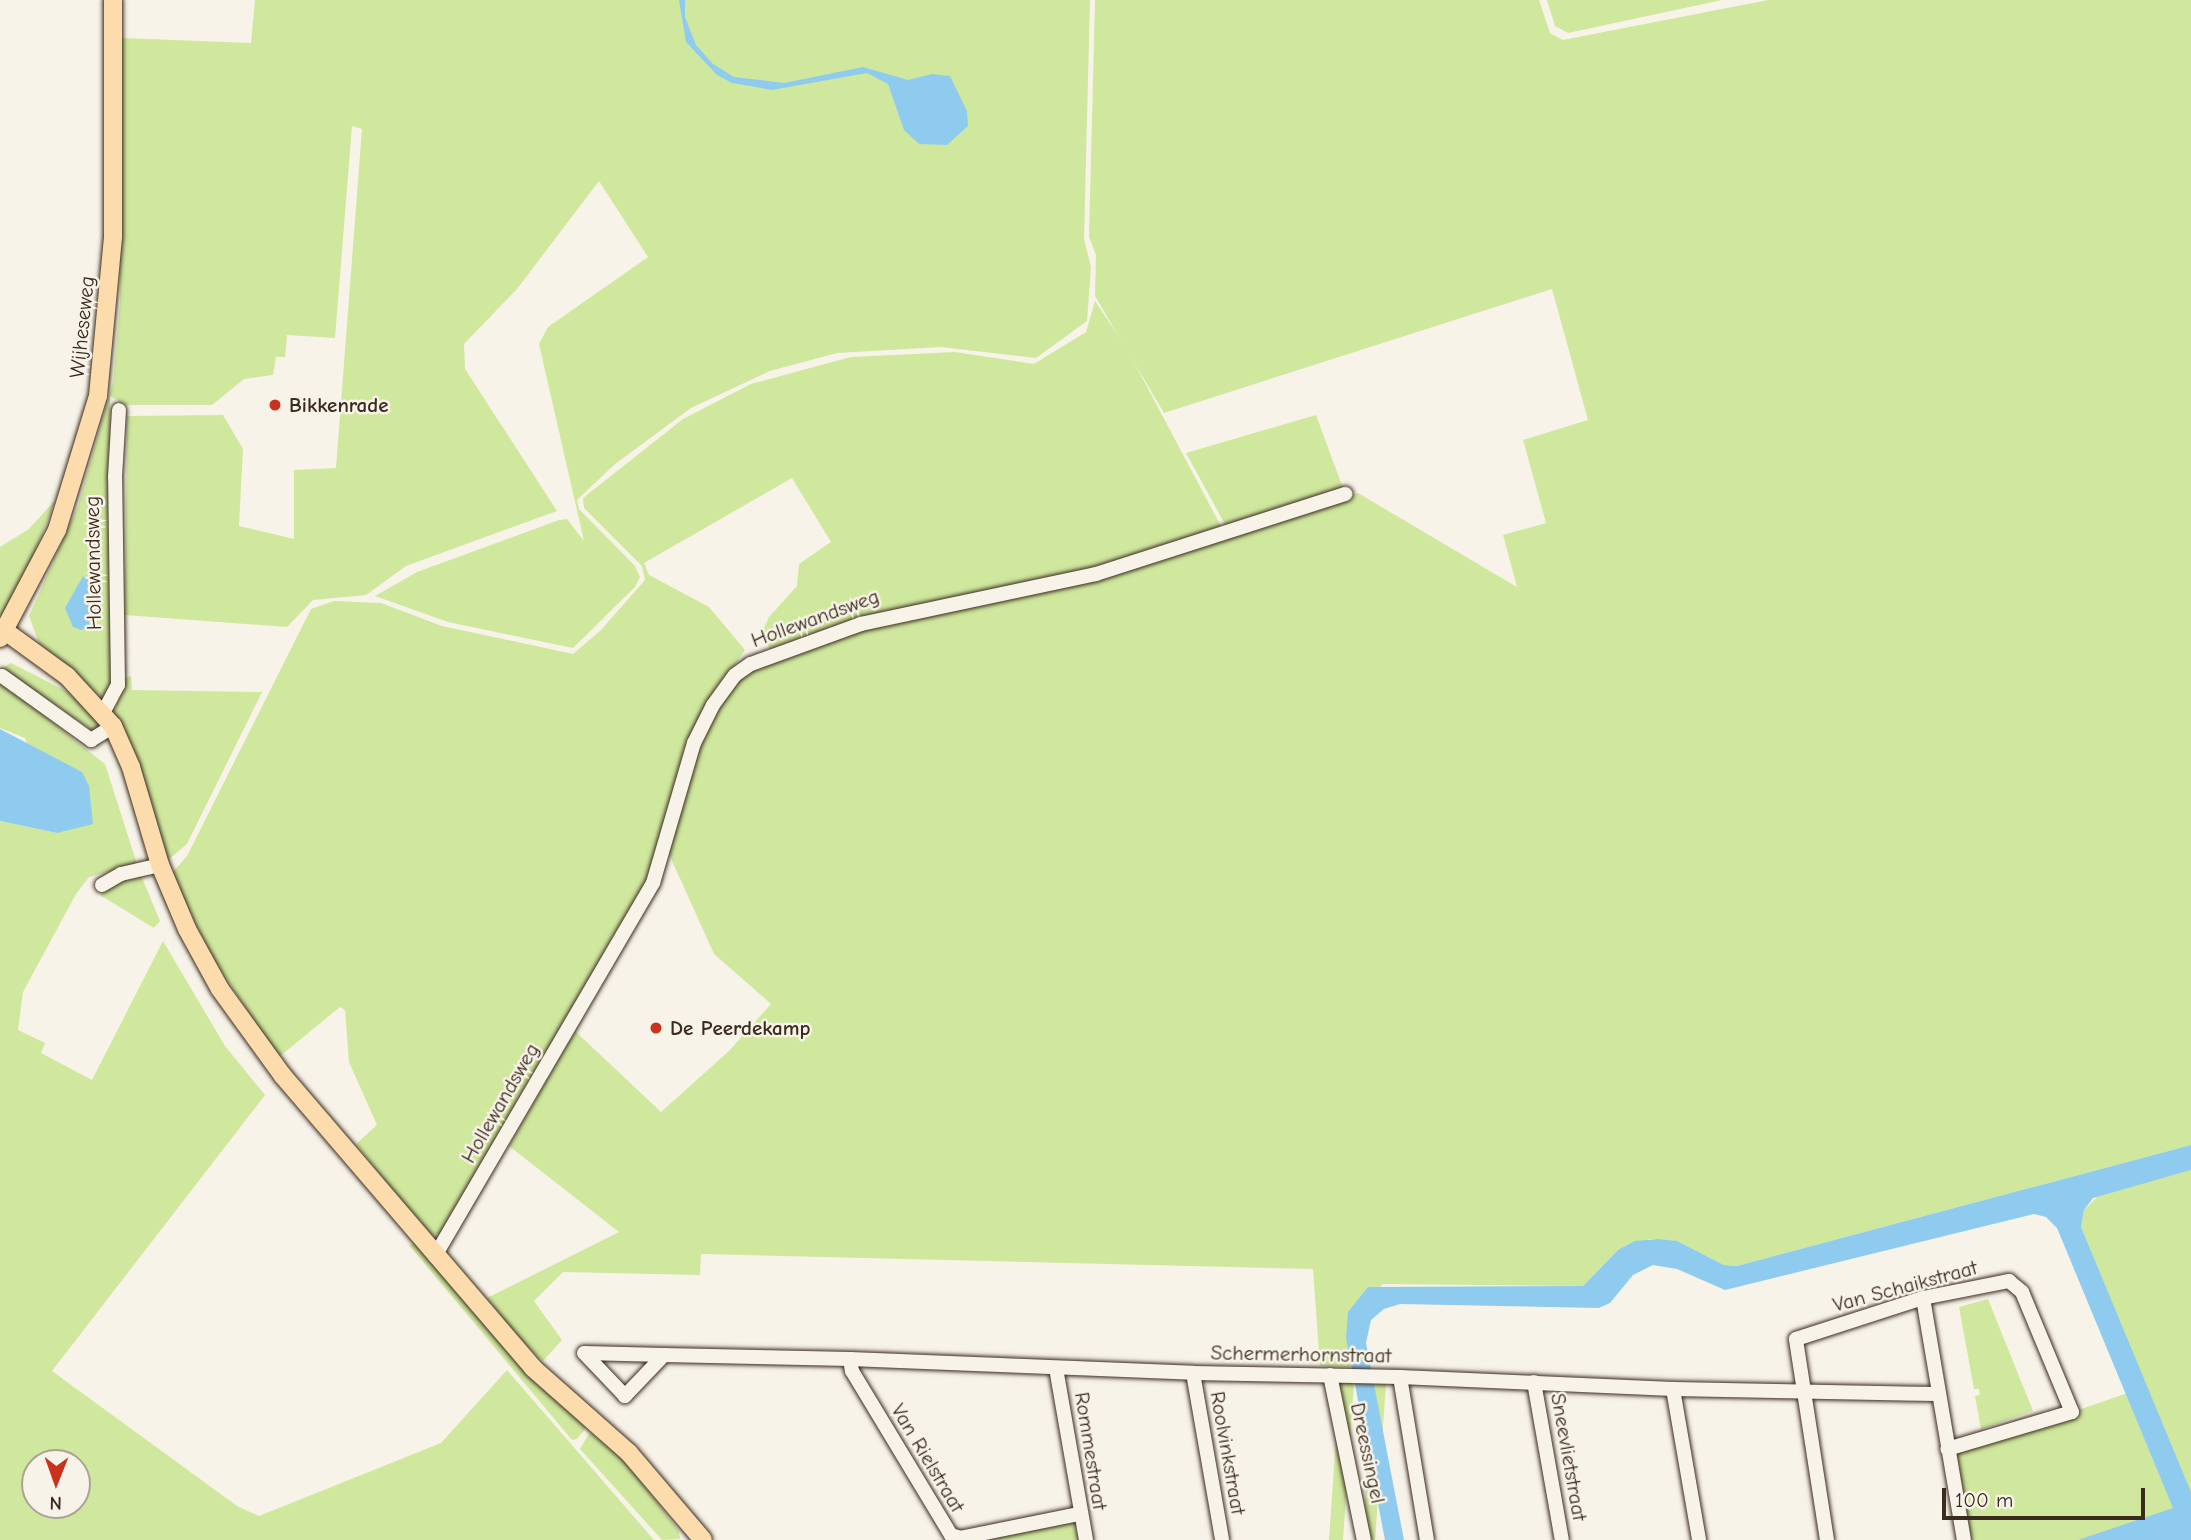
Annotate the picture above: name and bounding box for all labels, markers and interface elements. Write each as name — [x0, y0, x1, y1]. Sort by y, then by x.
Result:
street label: Wijheseweg — [64, 275, 100, 379]
place label: Bikkenrade — [289, 392, 389, 418]
marker: Bikkenrade — [267, 397, 283, 413]
street label: Hollewandsweg — [79, 496, 107, 630]
street label: Hollewandsweg — [748, 583, 882, 653]
place label: De Peerdekamp — [670, 1015, 810, 1041]
marker: De Peerdekamp — [648, 1020, 664, 1036]
street label: Hollewandsweg — [456, 1039, 544, 1167]
street label: Van Schaikstraat — [1830, 1255, 1980, 1317]
street label: Schermerhornstraat — [1210, 1340, 1392, 1368]
street label: Roolvinkstraat — [1205, 1389, 1251, 1517]
street label: Rommestraat — [1069, 1390, 1113, 1512]
street label: Sneevlietstraat — [1545, 1391, 1593, 1523]
street label: Van Rielstraat — [886, 1399, 970, 1517]
street label: Dreessingel — [1345, 1400, 1391, 1506]
north arrow — [21, 1449, 91, 1519]
scale bar — [1946, 1474, 2149, 1518]
text: 100 m — [1955, 1488, 2013, 1512]
text: N — [49, 1492, 62, 1514]

